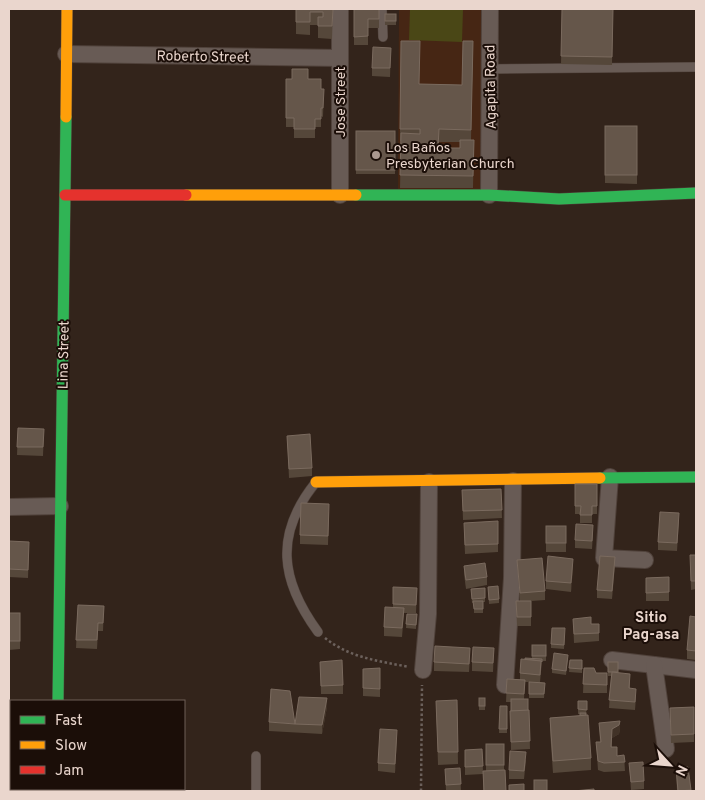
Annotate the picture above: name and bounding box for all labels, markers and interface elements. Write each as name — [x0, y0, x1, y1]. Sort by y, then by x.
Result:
street label: Agapita Road — [482, 45, 501, 129]
street label: Roberto Street — [156, 48, 250, 67]
street label: Jose Street — [333, 66, 350, 138]
place label: Los Baños Presbyterian Church — [386, 140, 515, 173]
marker: Los Baños Presbyterian Church — [370, 149, 382, 161]
street label: Lina Street — [55, 321, 74, 389]
district label: Sitio Pag-asa — [623, 609, 679, 645]
legend — [10, 700, 185, 790]
text: Fast — [55, 712, 83, 731]
text: Slow — [55, 737, 87, 756]
north arrow — [645, 740, 695, 790]
text: Jam — [55, 762, 84, 781]
text: N — [670, 762, 690, 778]

